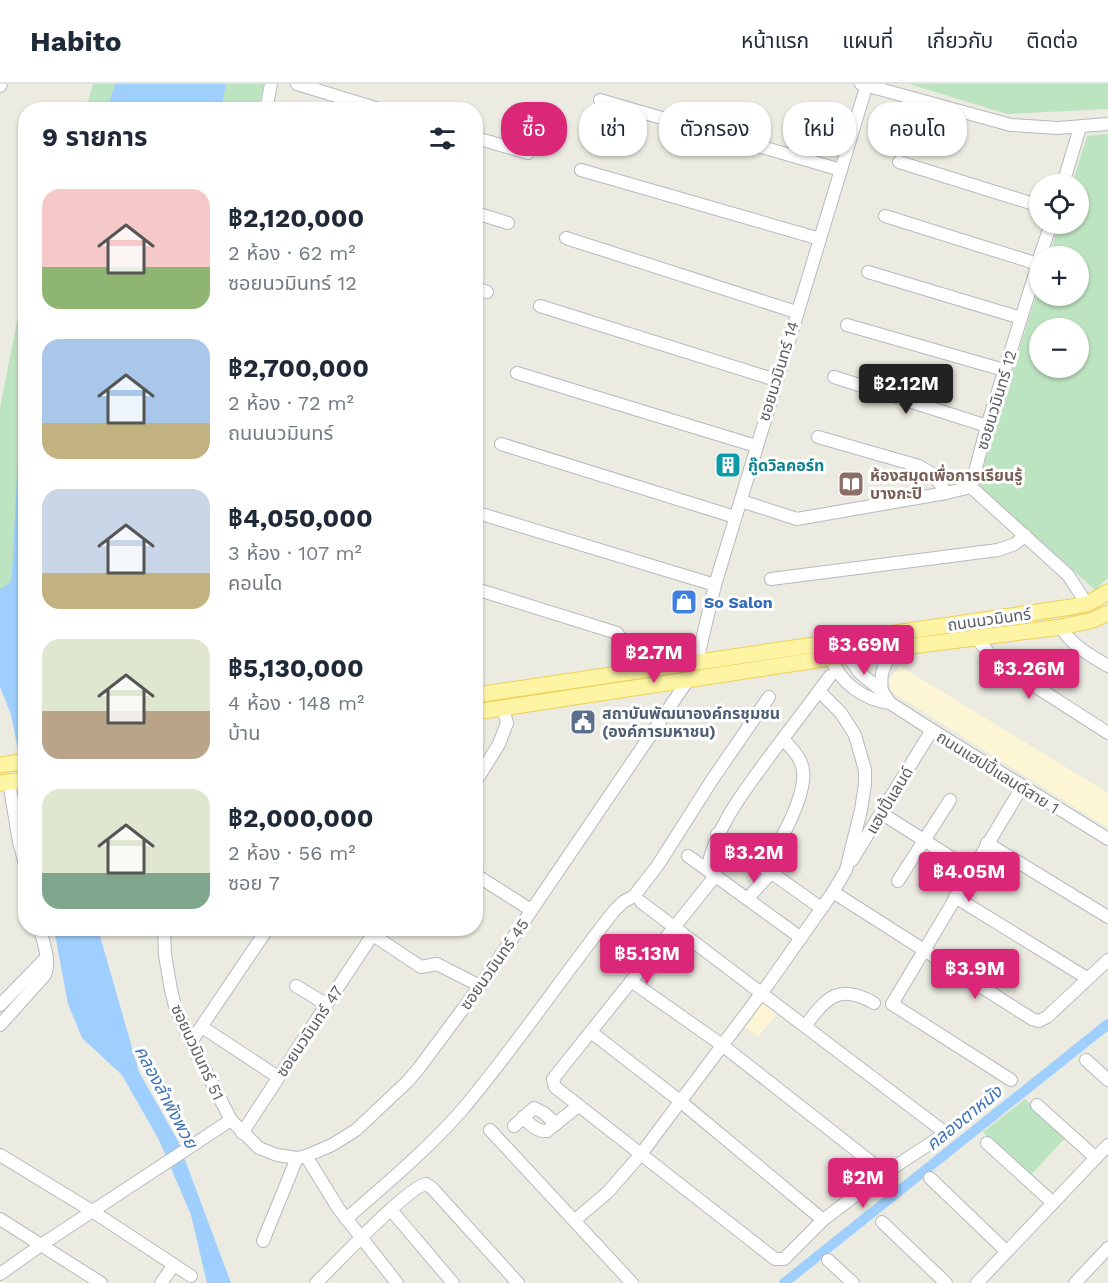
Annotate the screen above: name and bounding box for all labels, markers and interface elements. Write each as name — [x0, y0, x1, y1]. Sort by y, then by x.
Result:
text: Habito — [30, 25, 122, 58]
text: หน้าแรก — [741, 28, 809, 53]
text: แผนที่ — [842, 28, 893, 53]
text: เกี่ยวกับ — [926, 28, 993, 53]
text: ติดต่อ — [1026, 28, 1078, 53]
chip: ซื้อ — [501, 102, 567, 156]
chip: เช่า — [579, 102, 647, 156]
chip: ตัวกรอง — [659, 102, 771, 156]
chip: ใหม่ — [783, 102, 856, 156]
chip: คอนโด — [868, 102, 967, 156]
text: 9 รายการ — [42, 122, 147, 152]
icon: filters — [426, 122, 459, 155]
map controls — [1029, 174, 1089, 378]
button: locate — [1029, 174, 1089, 234]
text: ฿2,120,000 — [228, 203, 364, 233]
icon: home — [90, 213, 162, 285]
text: 2 ห้อง · 62 m² — [228, 241, 356, 265]
button: + — [1029, 246, 1089, 306]
text: ซอยนวมินทร์ 12 — [228, 271, 357, 295]
button: − — [1029, 318, 1089, 378]
street label: ซอยนวมินทร์ 14 — [754, 319, 803, 423]
street label: ซอยนวมินทร์ 12 — [972, 348, 1021, 452]
text: ฿2,700,000 — [228, 353, 369, 383]
icon: home — [90, 363, 162, 435]
pin: ฿2.12M — [857, 364, 955, 415]
text: ฿2.12M — [873, 371, 939, 395]
text: 2 ห้อง · 72 m² — [228, 391, 354, 415]
text: ถนนนวมินทร์ — [228, 421, 333, 445]
building icon: กู๊ดวิลคอร์ท — [713, 450, 743, 480]
place label: กู๊ดวิลคอร์ท — [748, 456, 824, 476]
place label: ห้องสมุดเพื่อการเรียนรู้ บางกะปิ — [870, 464, 1023, 503]
library icon: ห้องสมุดเพื่อการเรียนรู้ บางกะปิ — [836, 469, 866, 499]
text: ฿4,050,000 — [228, 503, 373, 533]
icon: home — [90, 513, 162, 585]
text: 3 ห้อง · 107 m² — [228, 541, 362, 565]
text: คอนโด — [228, 571, 282, 595]
shop icon: So Salon — [669, 587, 699, 617]
place label: So Salon — [704, 593, 773, 612]
street label: ถนนนวมินทร์ — [946, 604, 1033, 635]
pin: ฿3.69M — [815, 625, 913, 676]
text: ฿3.69M — [828, 632, 900, 656]
pin: ฿2.7M — [612, 633, 696, 684]
text: ฿2.7M — [625, 640, 683, 664]
pin: ฿3.26M — [980, 649, 1078, 700]
text: ฿5,130,000 — [228, 653, 364, 683]
text: ฿3.26M — [993, 656, 1065, 680]
icon: home — [90, 663, 162, 735]
text: 4 ห้อง · 148 m² — [228, 691, 364, 715]
place label: สถาบันพัฒนาองค์กรชุมชน (องค์การมหาชน) — [602, 704, 780, 741]
public building icon: สถาบันพัฒนาองค์กรชุมชน (องค์การมหาชน) — [568, 707, 598, 737]
text: บ้าน — [228, 721, 260, 745]
street label: ถนนแฮปปี้แลนด์สาย 1 — [933, 725, 1064, 818]
street label: แฮปปี้แลนด์ — [860, 762, 917, 837]
text: ฿2,000,000 — [228, 803, 373, 833]
icon: home — [90, 813, 162, 885]
pin: ฿3.2M — [712, 833, 796, 884]
text: ฿3.2M — [724, 840, 784, 864]
text: 2 ห้อง · 56 m² — [228, 841, 356, 865]
pin: ฿4.05M — [920, 852, 1018, 903]
text: ฿4.05M — [933, 859, 1005, 883]
text: ซอย 7 — [228, 871, 280, 895]
street label: ซอยนวมินทร์ 45 — [456, 915, 533, 1014]
pin: ฿5.13M — [598, 934, 696, 985]
text: ฿5.13M — [614, 941, 680, 965]
pin: ฿3.9M — [933, 949, 1017, 1000]
text: ฿3.9M — [945, 956, 1005, 980]
street label: ซอยนวมินทร์ 47 — [272, 982, 347, 1080]
street label: ซอยนวมินทร์ 51 — [167, 1001, 228, 1103]
water label: คลองลำพังพวย — [131, 1042, 203, 1153]
water label: คลองตาหนัง — [922, 1080, 1007, 1155]
pin: ฿2M — [834, 1158, 892, 1209]
text: ฿2M — [842, 1165, 884, 1189]

